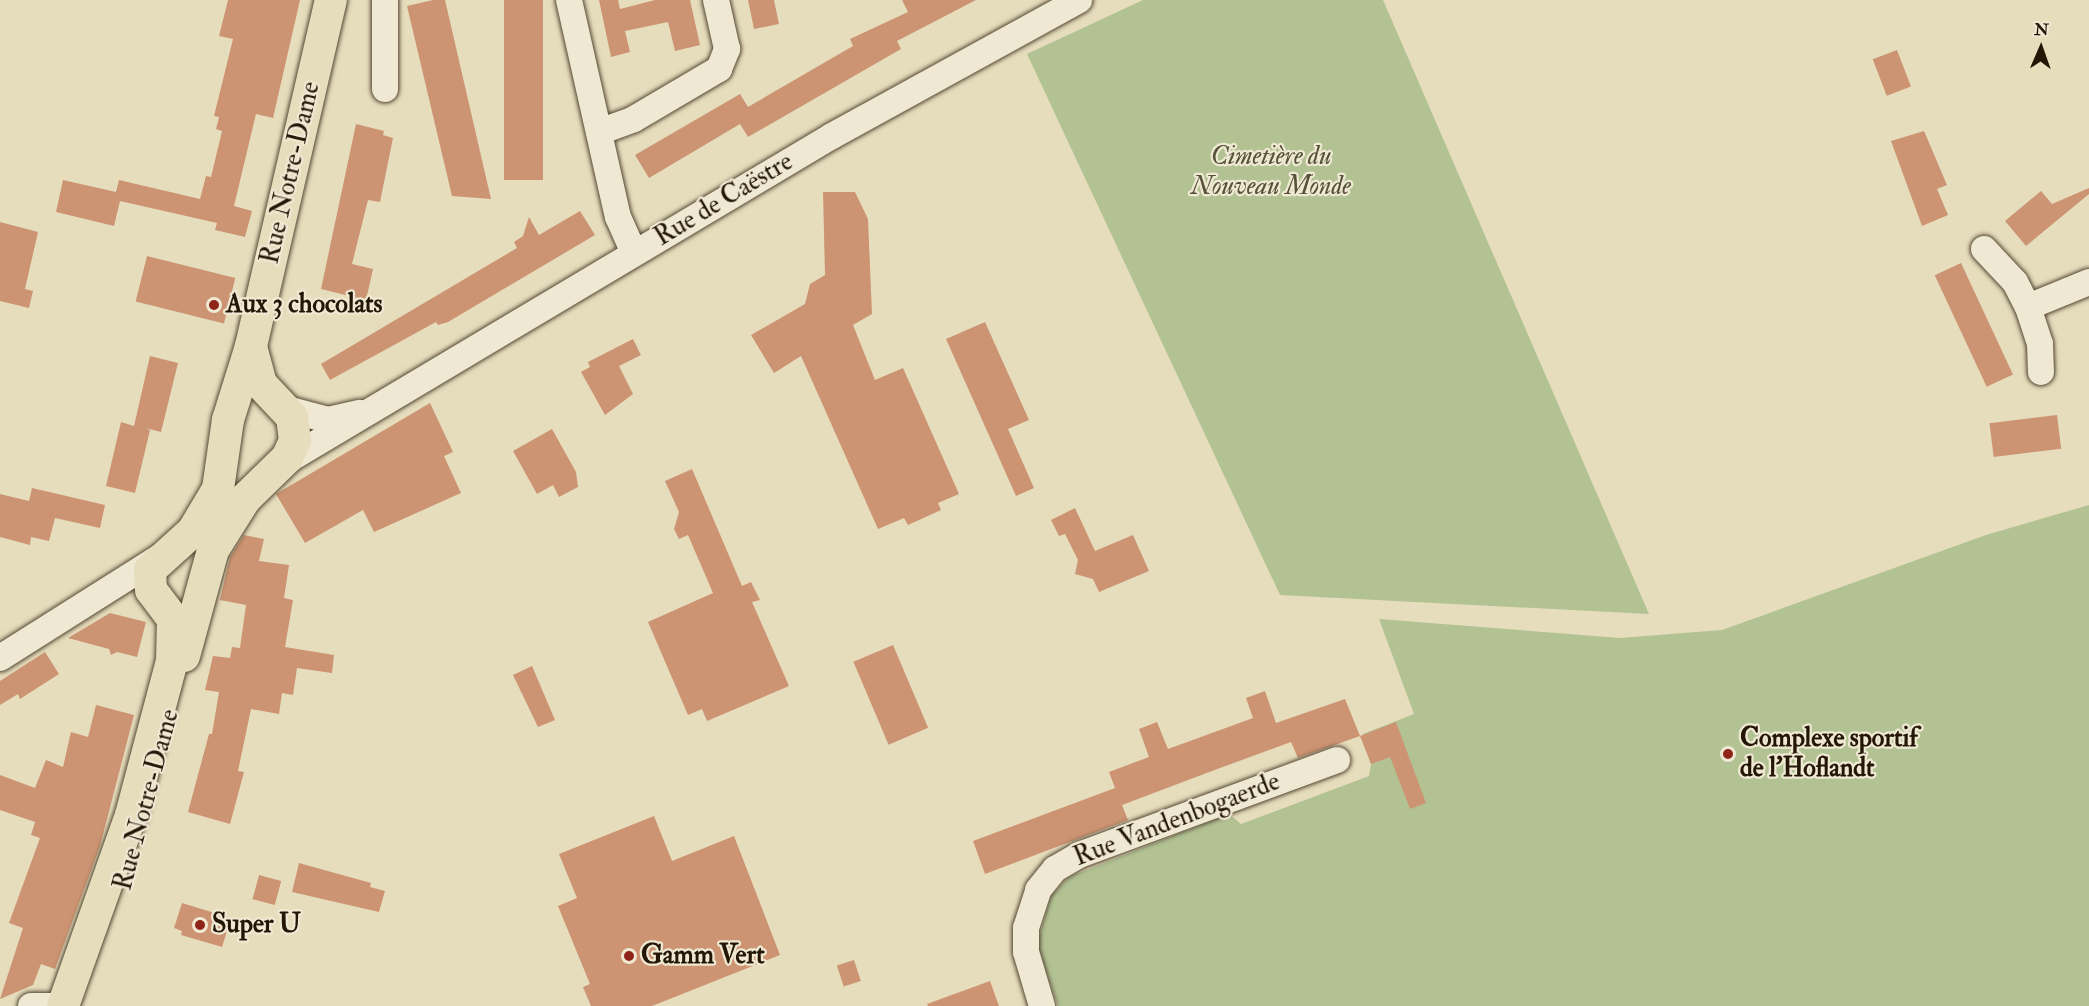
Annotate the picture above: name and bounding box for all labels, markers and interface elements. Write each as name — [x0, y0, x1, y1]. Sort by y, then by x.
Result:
north arrow — [2011, 18, 2071, 78]
text: N — [2034, 20, 2049, 40]
street label: Rue Notre-Dame — [255, 79, 327, 267]
park label: Cimetière du Nouveau Monde — [1191, 141, 1351, 202]
street label: Rue de Caëstre — [649, 147, 799, 253]
place label: Aux 3 chocolats — [226, 289, 382, 321]
marker: Aux 3 chocolats — [207, 298, 221, 312]
street label: Rue Notre-Dame — [108, 706, 186, 894]
place label: Complexe sportif de l'Hoflandt — [1740, 723, 1918, 784]
marker: Complexe sportif de l'Hoflandt — [1721, 747, 1735, 761]
street label: Rue Vandenbogaerde — [1070, 766, 1284, 874]
place label: Super U — [212, 909, 301, 941]
marker: Super U — [193, 918, 207, 932]
place label: Gamm Vert — [641, 940, 765, 972]
marker: Gamm Vert — [622, 949, 636, 963]

